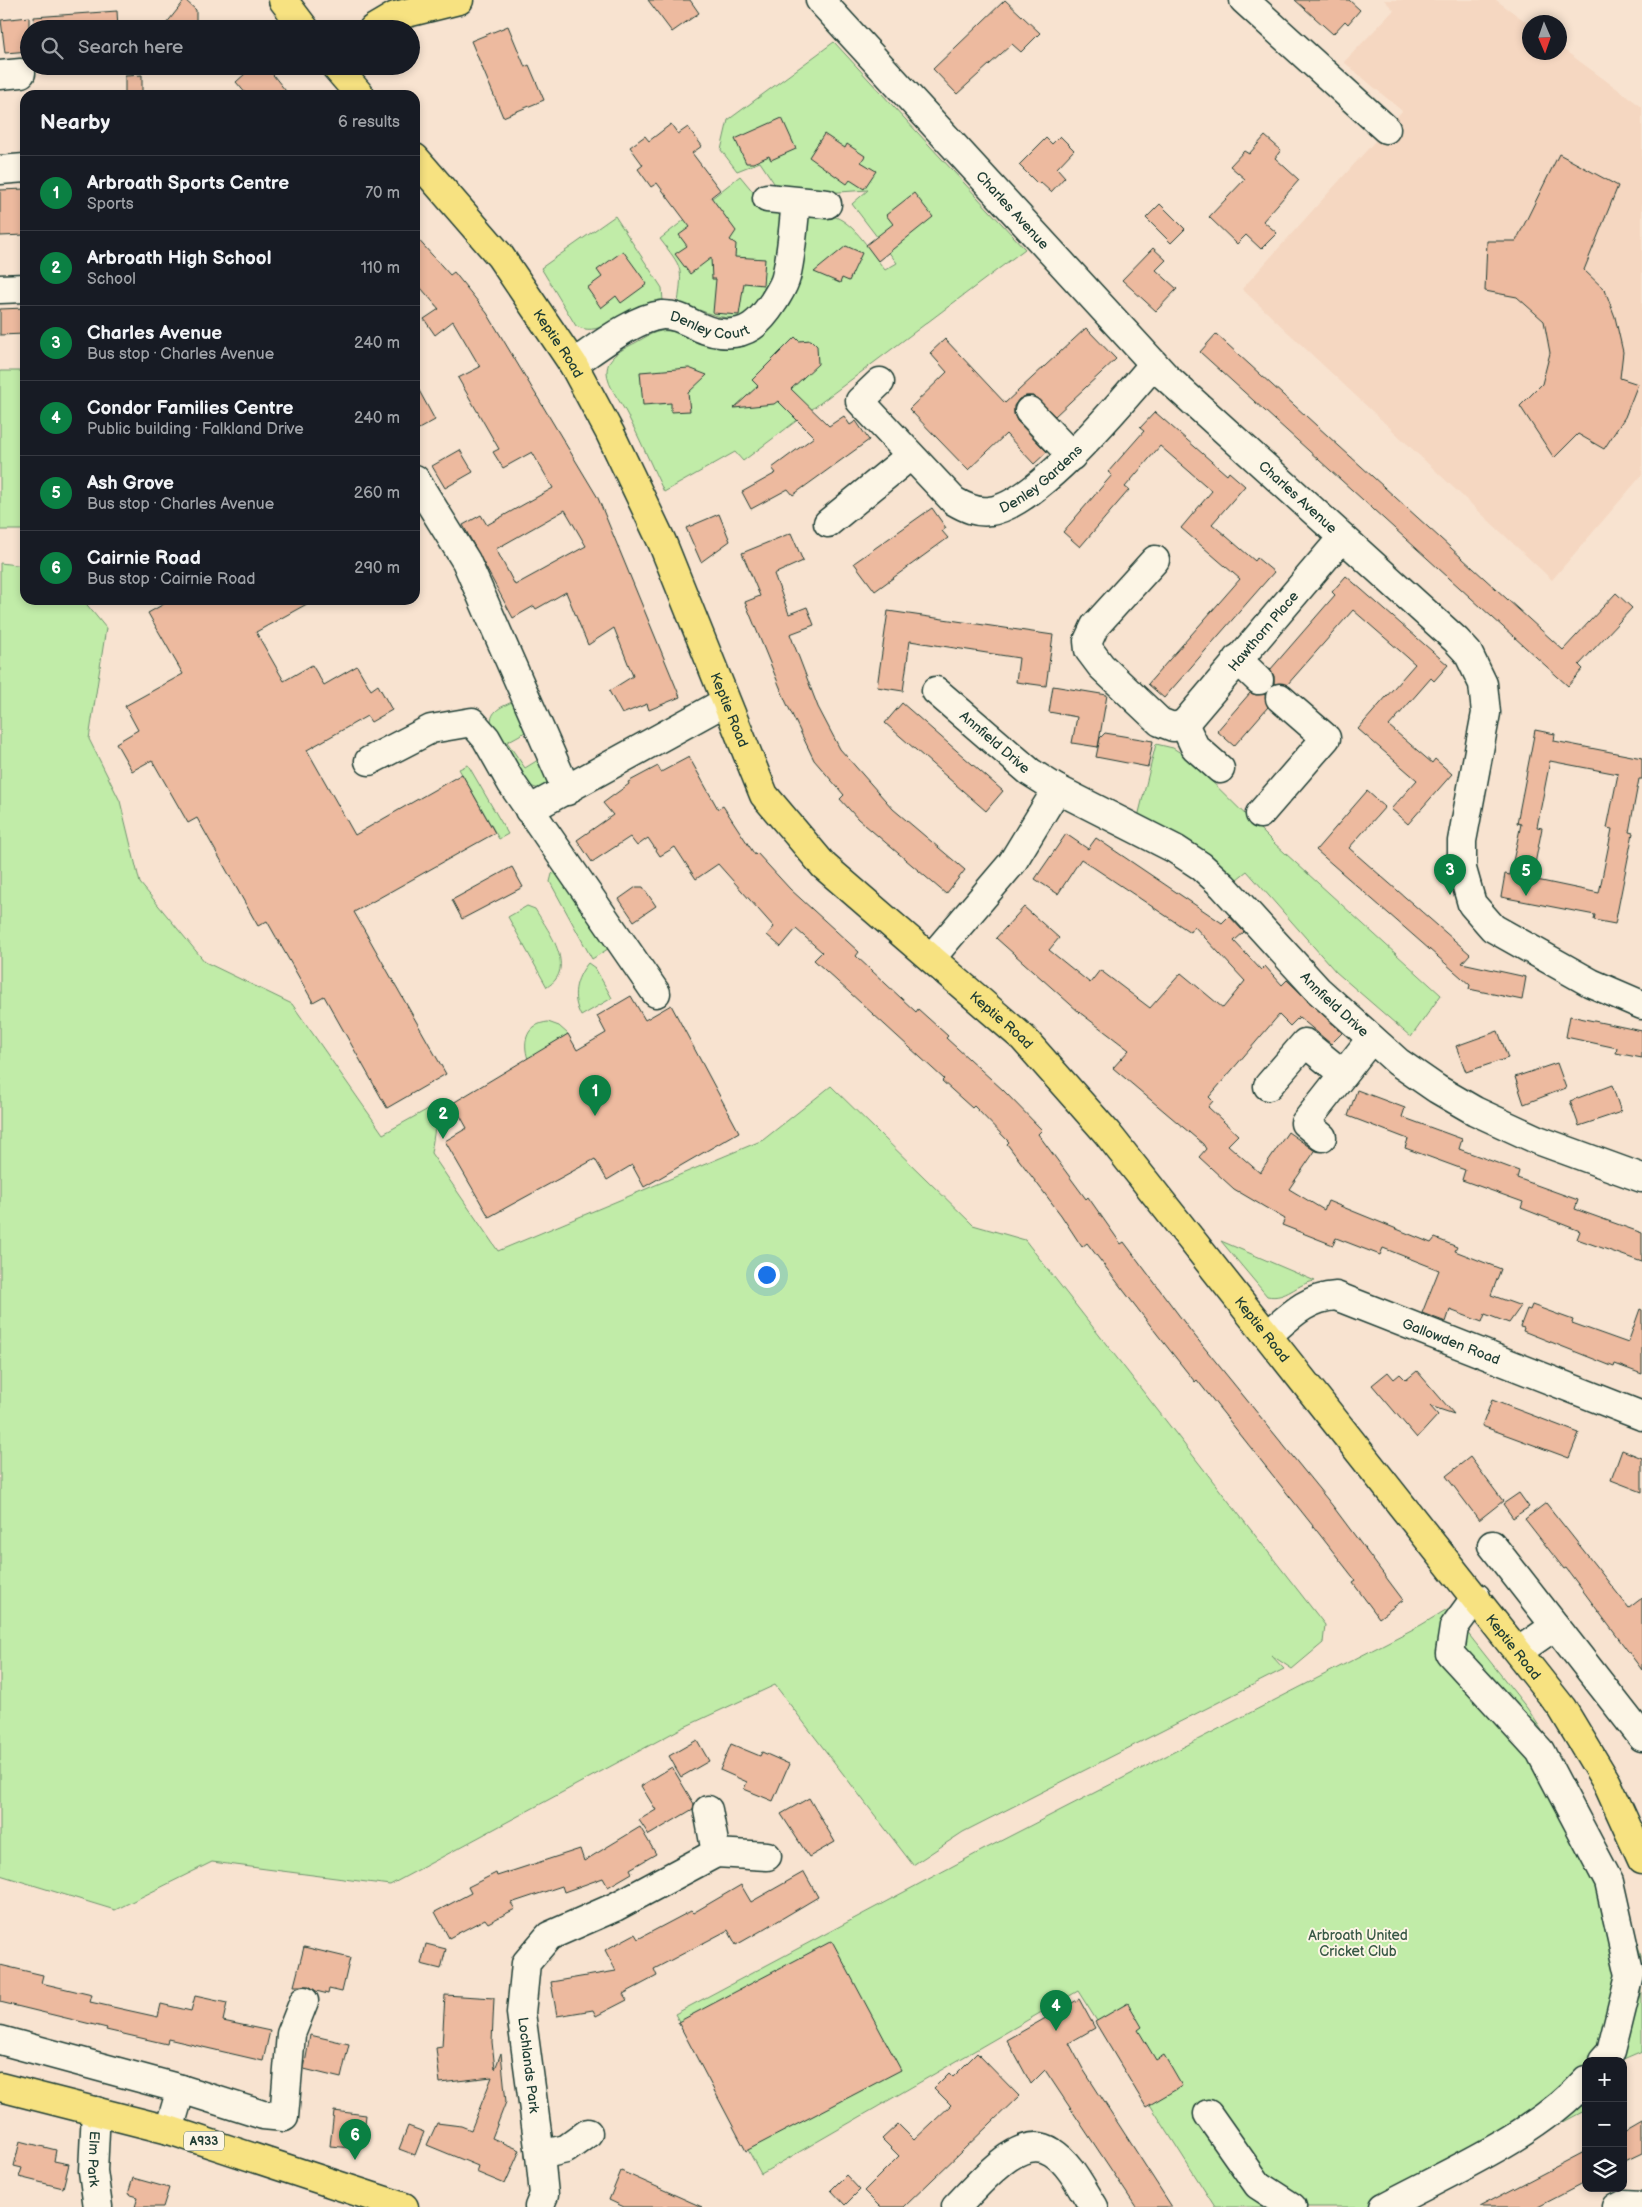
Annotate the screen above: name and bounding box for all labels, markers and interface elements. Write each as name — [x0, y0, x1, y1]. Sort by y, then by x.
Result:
north arrow — [1522, 15, 1567, 60]
search box — [20, 20, 420, 75]
icon: search — [38, 34, 66, 62]
text: Search here — [78, 36, 183, 59]
text: Nearby — [40, 110, 110, 135]
text: 6 results — [338, 113, 400, 132]
street label: Charles Avenue — [972, 168, 1052, 253]
text: Arbroath Sports Centre — [87, 172, 289, 195]
text: 1 — [53, 184, 59, 203]
text: 70 m — [365, 184, 400, 203]
text: Sports — [87, 195, 134, 214]
text: Arbroath High School — [87, 247, 271, 270]
text: 2 — [51, 259, 61, 278]
text: 110 m — [361, 259, 400, 278]
text: School — [87, 270, 136, 289]
street label: Keptie Road — [529, 306, 587, 381]
street label: Denley Court — [668, 308, 753, 342]
text: Charles Avenue — [87, 322, 222, 345]
text: 3 — [51, 334, 61, 353]
text: 240 m — [354, 334, 400, 353]
text: Bus stop · Charles Avenue — [87, 345, 274, 364]
text: Condor Families Centre — [87, 397, 294, 420]
text: 4 — [51, 409, 61, 428]
text: 240 m — [354, 409, 400, 428]
text: Public building · Falkland Drive — [87, 420, 304, 439]
street label: Denley Gardens — [997, 441, 1086, 517]
street label: Charles Avenue — [1255, 457, 1340, 537]
text: Ash Grove — [87, 472, 174, 495]
text: 5 — [51, 484, 61, 503]
text: 260 m — [354, 484, 400, 503]
text: Bus stop · Charles Avenue — [87, 495, 274, 514]
text: Cairnie Road — [87, 547, 201, 570]
text: 6 — [51, 559, 61, 578]
text: 290 m — [354, 559, 400, 578]
text: Bus stop · Cairnie Road — [87, 570, 255, 589]
street label: Hawthorn Place — [1225, 588, 1302, 675]
street label: Keptie Road — [707, 670, 752, 750]
street label: Annfield Drive — [956, 707, 1033, 777]
pin: 3 — [1434, 854, 1466, 895]
pin: 5 — [1510, 855, 1542, 896]
street label: Annfield Drive — [1297, 969, 1372, 1041]
street label: Keptie Road — [966, 988, 1037, 1053]
pin: 1 — [579, 1075, 611, 1116]
pin: 2 — [427, 1098, 459, 1139]
your location — [754, 1262, 780, 1288]
street label: Keptie Road — [1231, 1293, 1293, 1366]
street label: Gallowden Road — [1400, 1315, 1503, 1369]
street label: Keptie Road — [1482, 1611, 1544, 1683]
park label: Arbroath United Cricket Club — [1308, 1927, 1408, 1960]
pin: 4 — [1040, 1990, 1072, 2031]
street label: Lochlands Park — [514, 2016, 543, 2114]
map controls — [1582, 2057, 1627, 2192]
button: + — [1582, 2057, 1627, 2102]
button: − — [1582, 2102, 1627, 2147]
pin: 6 — [339, 2119, 371, 2160]
street label: Elm Park — [84, 2131, 103, 2188]
road number: A933 — [184, 2132, 224, 2150]
button: layers — [1582, 2147, 1627, 2192]

